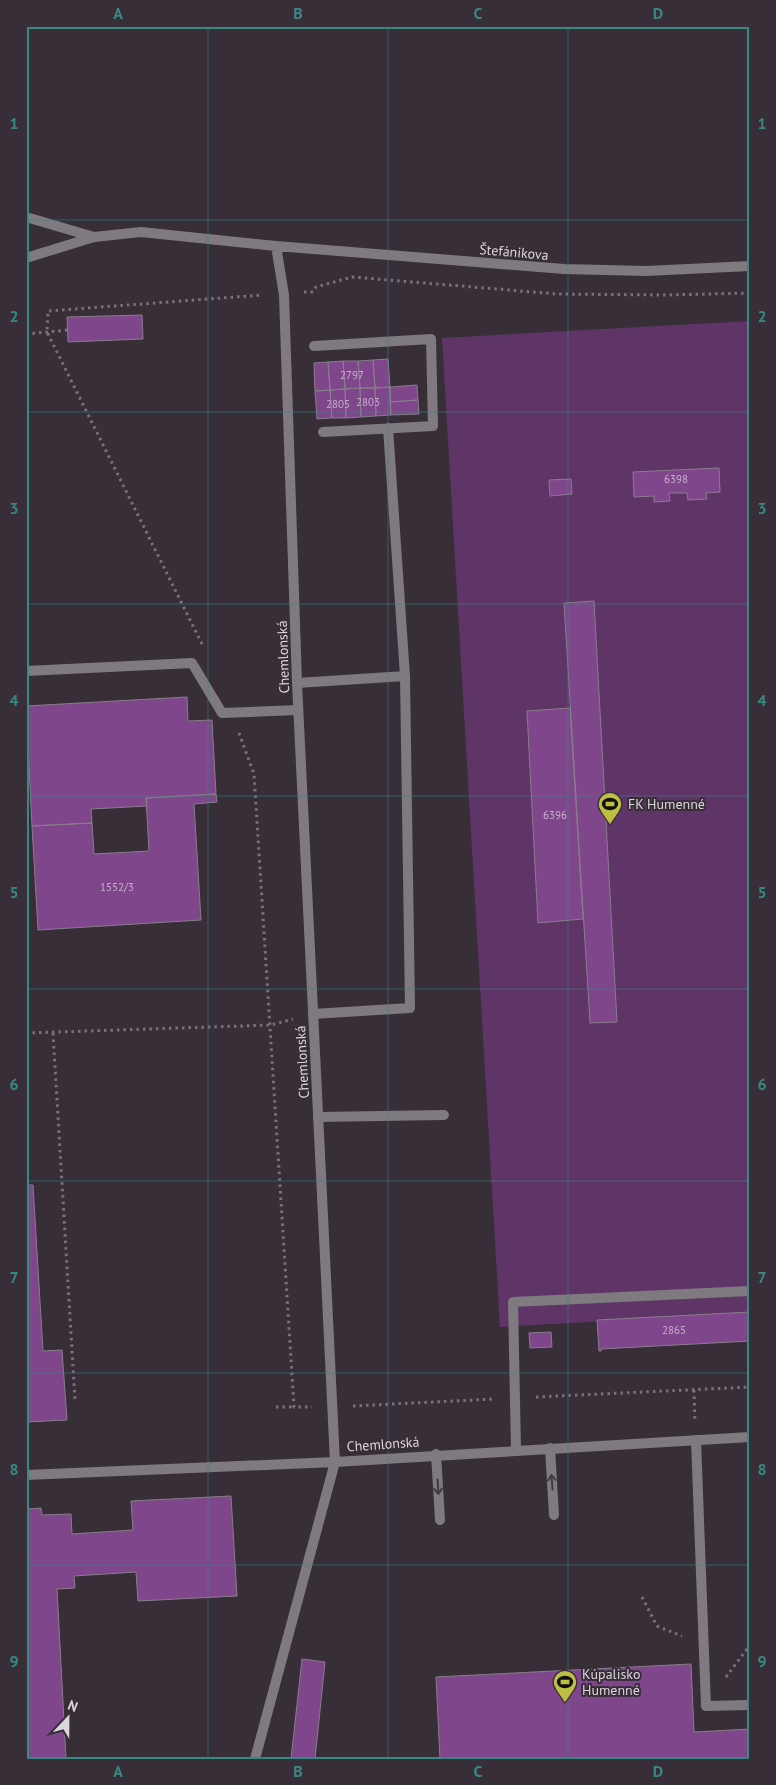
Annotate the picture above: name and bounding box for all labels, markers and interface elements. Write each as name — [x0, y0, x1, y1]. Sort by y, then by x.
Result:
text: A — [113, 3, 123, 23]
text: B — [293, 3, 303, 23]
text: C — [474, 3, 483, 23]
text: D — [653, 3, 663, 23]
text: 1 — [9, 113, 19, 133]
text: 1 — [757, 113, 767, 133]
street label: Štefánikova — [479, 240, 549, 264]
text: 2 — [9, 306, 19, 326]
text: 2 — [757, 306, 767, 326]
house number: 2797 — [340, 368, 364, 382]
house number: 2803 — [356, 395, 380, 409]
house number: 2805 — [326, 397, 350, 411]
house number: 6398 — [664, 472, 688, 486]
text: 3 — [9, 498, 19, 518]
text: 3 — [757, 498, 767, 518]
street label: Chemlonská — [273, 620, 293, 694]
text: 4 — [9, 690, 19, 710]
text: 4 — [757, 690, 767, 710]
sports icon: FK Humenné — [597, 791, 623, 825]
place label: FK Humenné — [628, 795, 705, 813]
house number: 6396 — [543, 808, 567, 822]
house number: 1552/3 — [100, 880, 134, 894]
text: 5 — [9, 882, 19, 902]
text: 5 — [757, 882, 767, 902]
street label: Chemlonská — [291, 1025, 313, 1099]
text: 6 — [9, 1074, 19, 1094]
text: 6 — [757, 1074, 767, 1094]
text: 7 — [9, 1267, 19, 1287]
text: 7 — [757, 1267, 767, 1287]
house number: 2865 — [662, 1323, 686, 1337]
street label: Chemlonská — [346, 1432, 420, 1456]
text: 8 — [9, 1459, 19, 1479]
text: 8 — [757, 1459, 767, 1479]
one-way arrow — [548, 1474, 557, 1490]
one-way arrow — [433, 1479, 442, 1495]
text: 9 — [9, 1651, 19, 1671]
text: 9 — [757, 1651, 767, 1671]
place label: Kúpalisko Humenné — [582, 1665, 640, 1699]
sports icon: Kúpalisko Humenné — [552, 1669, 578, 1703]
north arrow — [42, 1692, 92, 1742]
text: N — [65, 1696, 81, 1716]
text: A — [113, 1761, 123, 1781]
text: B — [293, 1761, 303, 1781]
text: C — [474, 1761, 483, 1781]
text: D — [653, 1761, 663, 1781]

